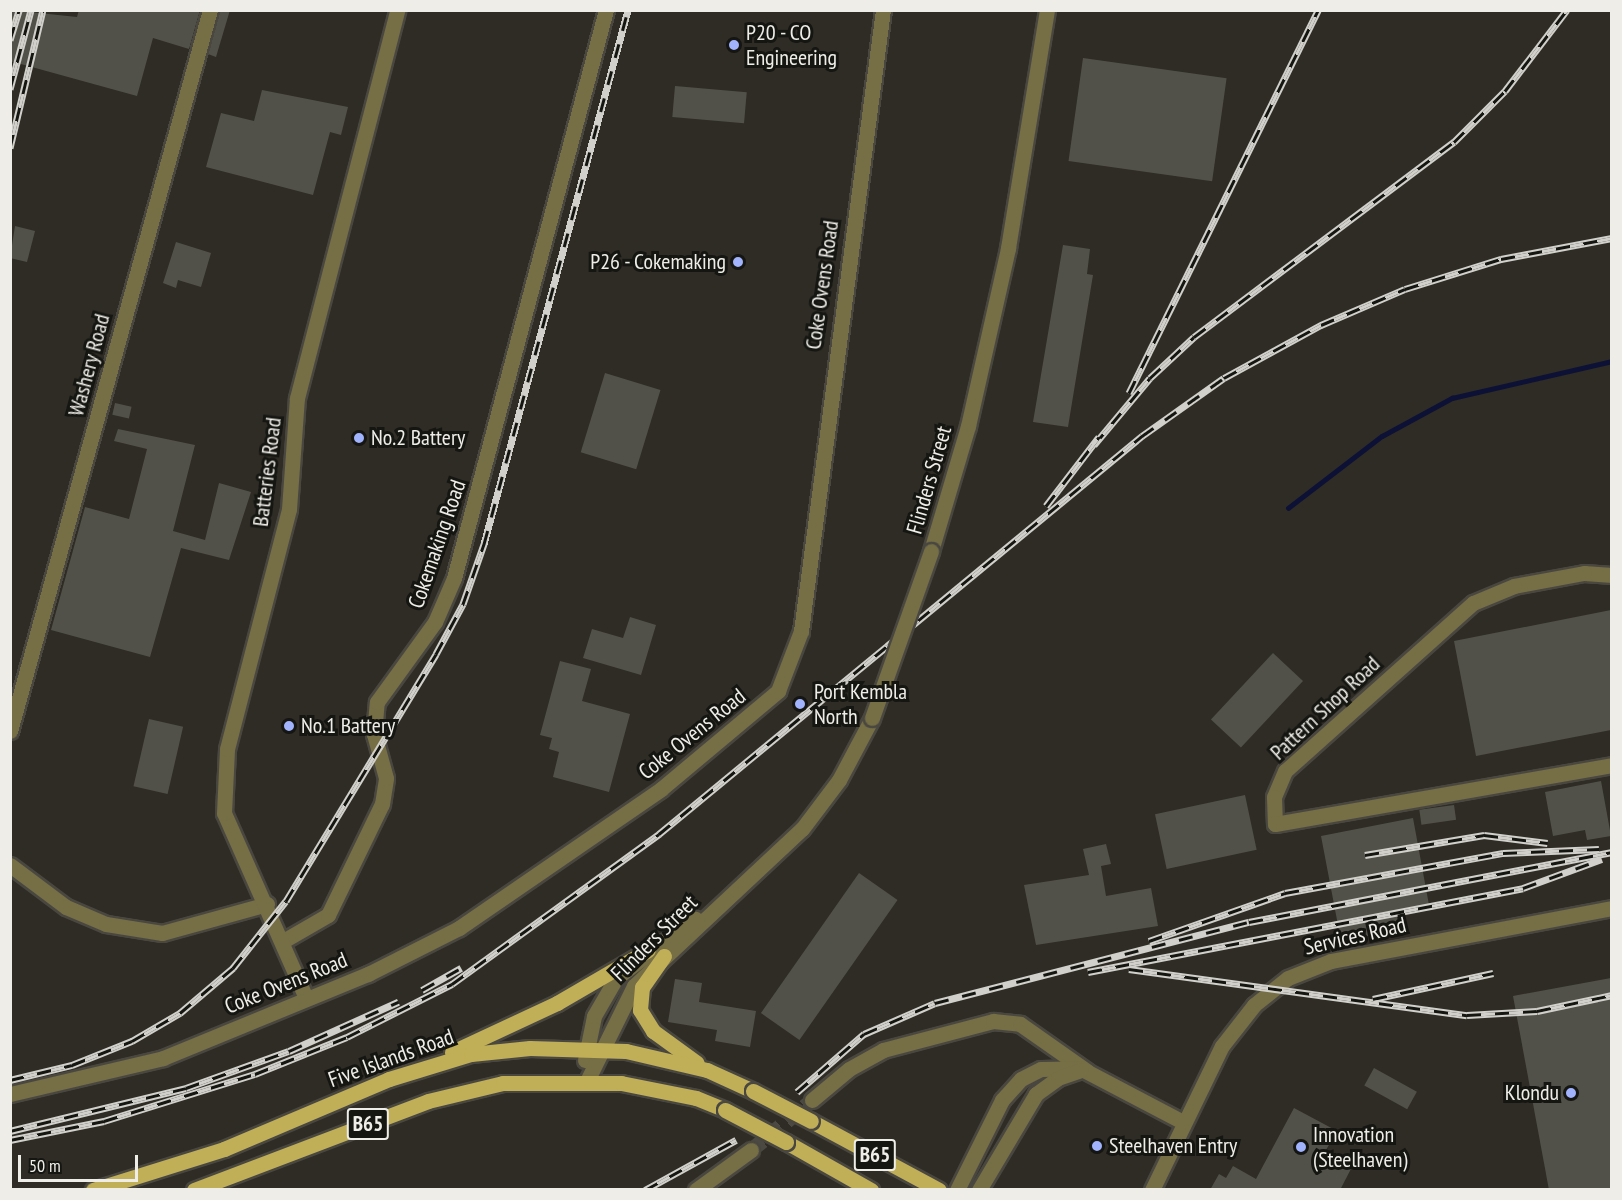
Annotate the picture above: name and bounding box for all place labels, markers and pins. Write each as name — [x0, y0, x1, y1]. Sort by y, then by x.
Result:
place label: P20 - CO Engineering — [746, 19, 837, 70]
marker: P20 - CO Engineering — [727, 38, 741, 52]
place label: P26 - Cokemaking — [589, 249, 726, 275]
marker: P26 - Cokemaking — [731, 255, 745, 269]
place label: No.2 Battery — [371, 425, 465, 451]
marker: No.2 Battery — [352, 431, 366, 445]
place label: Port Kembla North — [814, 678, 907, 730]
marker: Port Kembla North — [791, 695, 809, 713]
place label: No.1 Battery — [301, 713, 395, 739]
marker: No.1 Battery — [282, 719, 296, 733]
place label: Klondu — [1505, 1080, 1559, 1106]
marker: Klondu — [1564, 1086, 1578, 1100]
place label: Innovation (Steelhaven) — [1313, 1121, 1407, 1172]
place label: Steelhaven Entry — [1109, 1133, 1237, 1159]
marker: Steelhaven Entry — [1090, 1139, 1104, 1153]
marker: Innovation (Steelhaven) — [1294, 1140, 1308, 1154]

